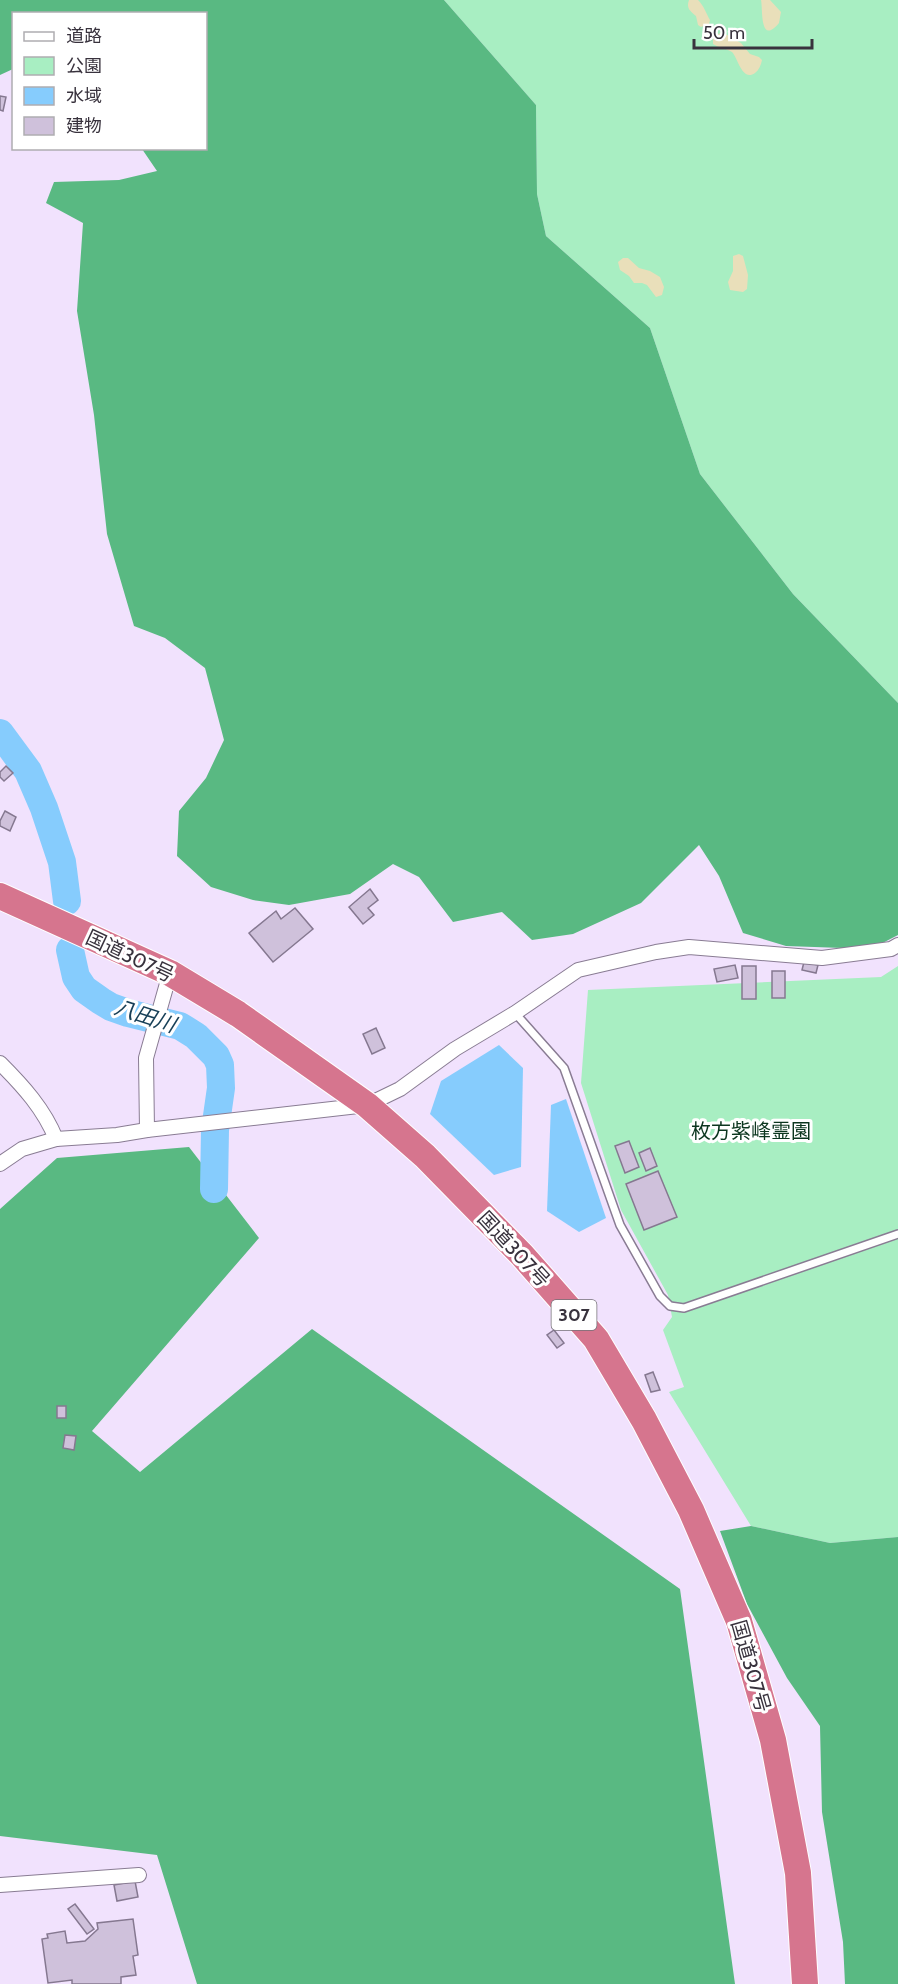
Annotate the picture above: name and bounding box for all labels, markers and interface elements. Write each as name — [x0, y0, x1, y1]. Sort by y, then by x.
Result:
legend — [12, 12, 207, 150]
scale bar — [694, 12, 812, 50]
text: 50 m — [703, 22, 745, 44]
text: 道路 — [66, 25, 102, 47]
text: 公園 — [66, 55, 102, 77]
text: 水域 — [66, 85, 102, 107]
text: 建物 — [66, 115, 102, 137]
street label: 国道307号 — [82, 925, 178, 987]
water label: 八田川 — [111, 994, 181, 1038]
park label: 枚方紫峰霊園 — [691, 1119, 811, 1143]
street label: 国道307号 — [473, 1206, 555, 1292]
road number: 307 — [552, 1300, 596, 1330]
street label: 国道307号 — [726, 1617, 776, 1715]

